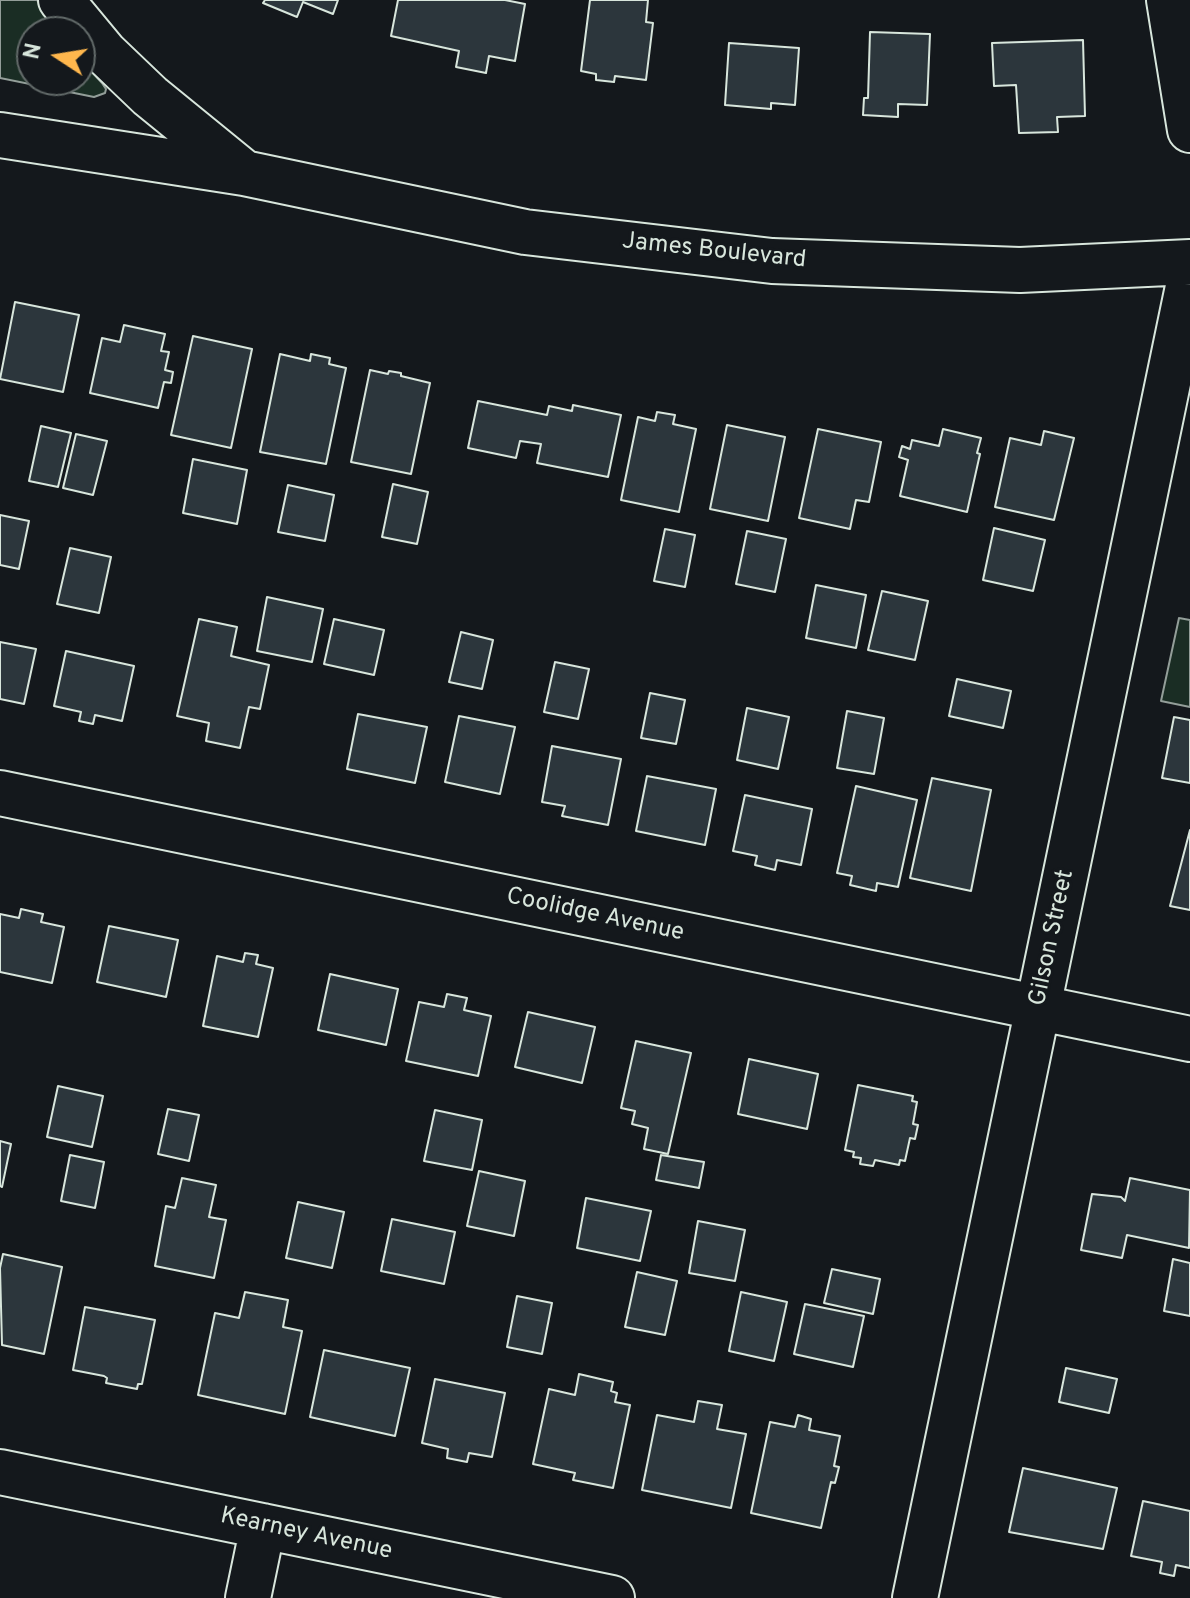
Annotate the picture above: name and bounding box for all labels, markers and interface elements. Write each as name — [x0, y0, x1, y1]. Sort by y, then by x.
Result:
north arrow — [16, 16, 96, 96]
text: N — [19, 41, 49, 62]
street label: James Boulevard — [621, 228, 807, 276]
street label: Gilson Street — [1025, 867, 1081, 1009]
street label: Coolidge Avenue — [504, 883, 686, 949]
street label: Kearney Avenue — [217, 1503, 395, 1567]

